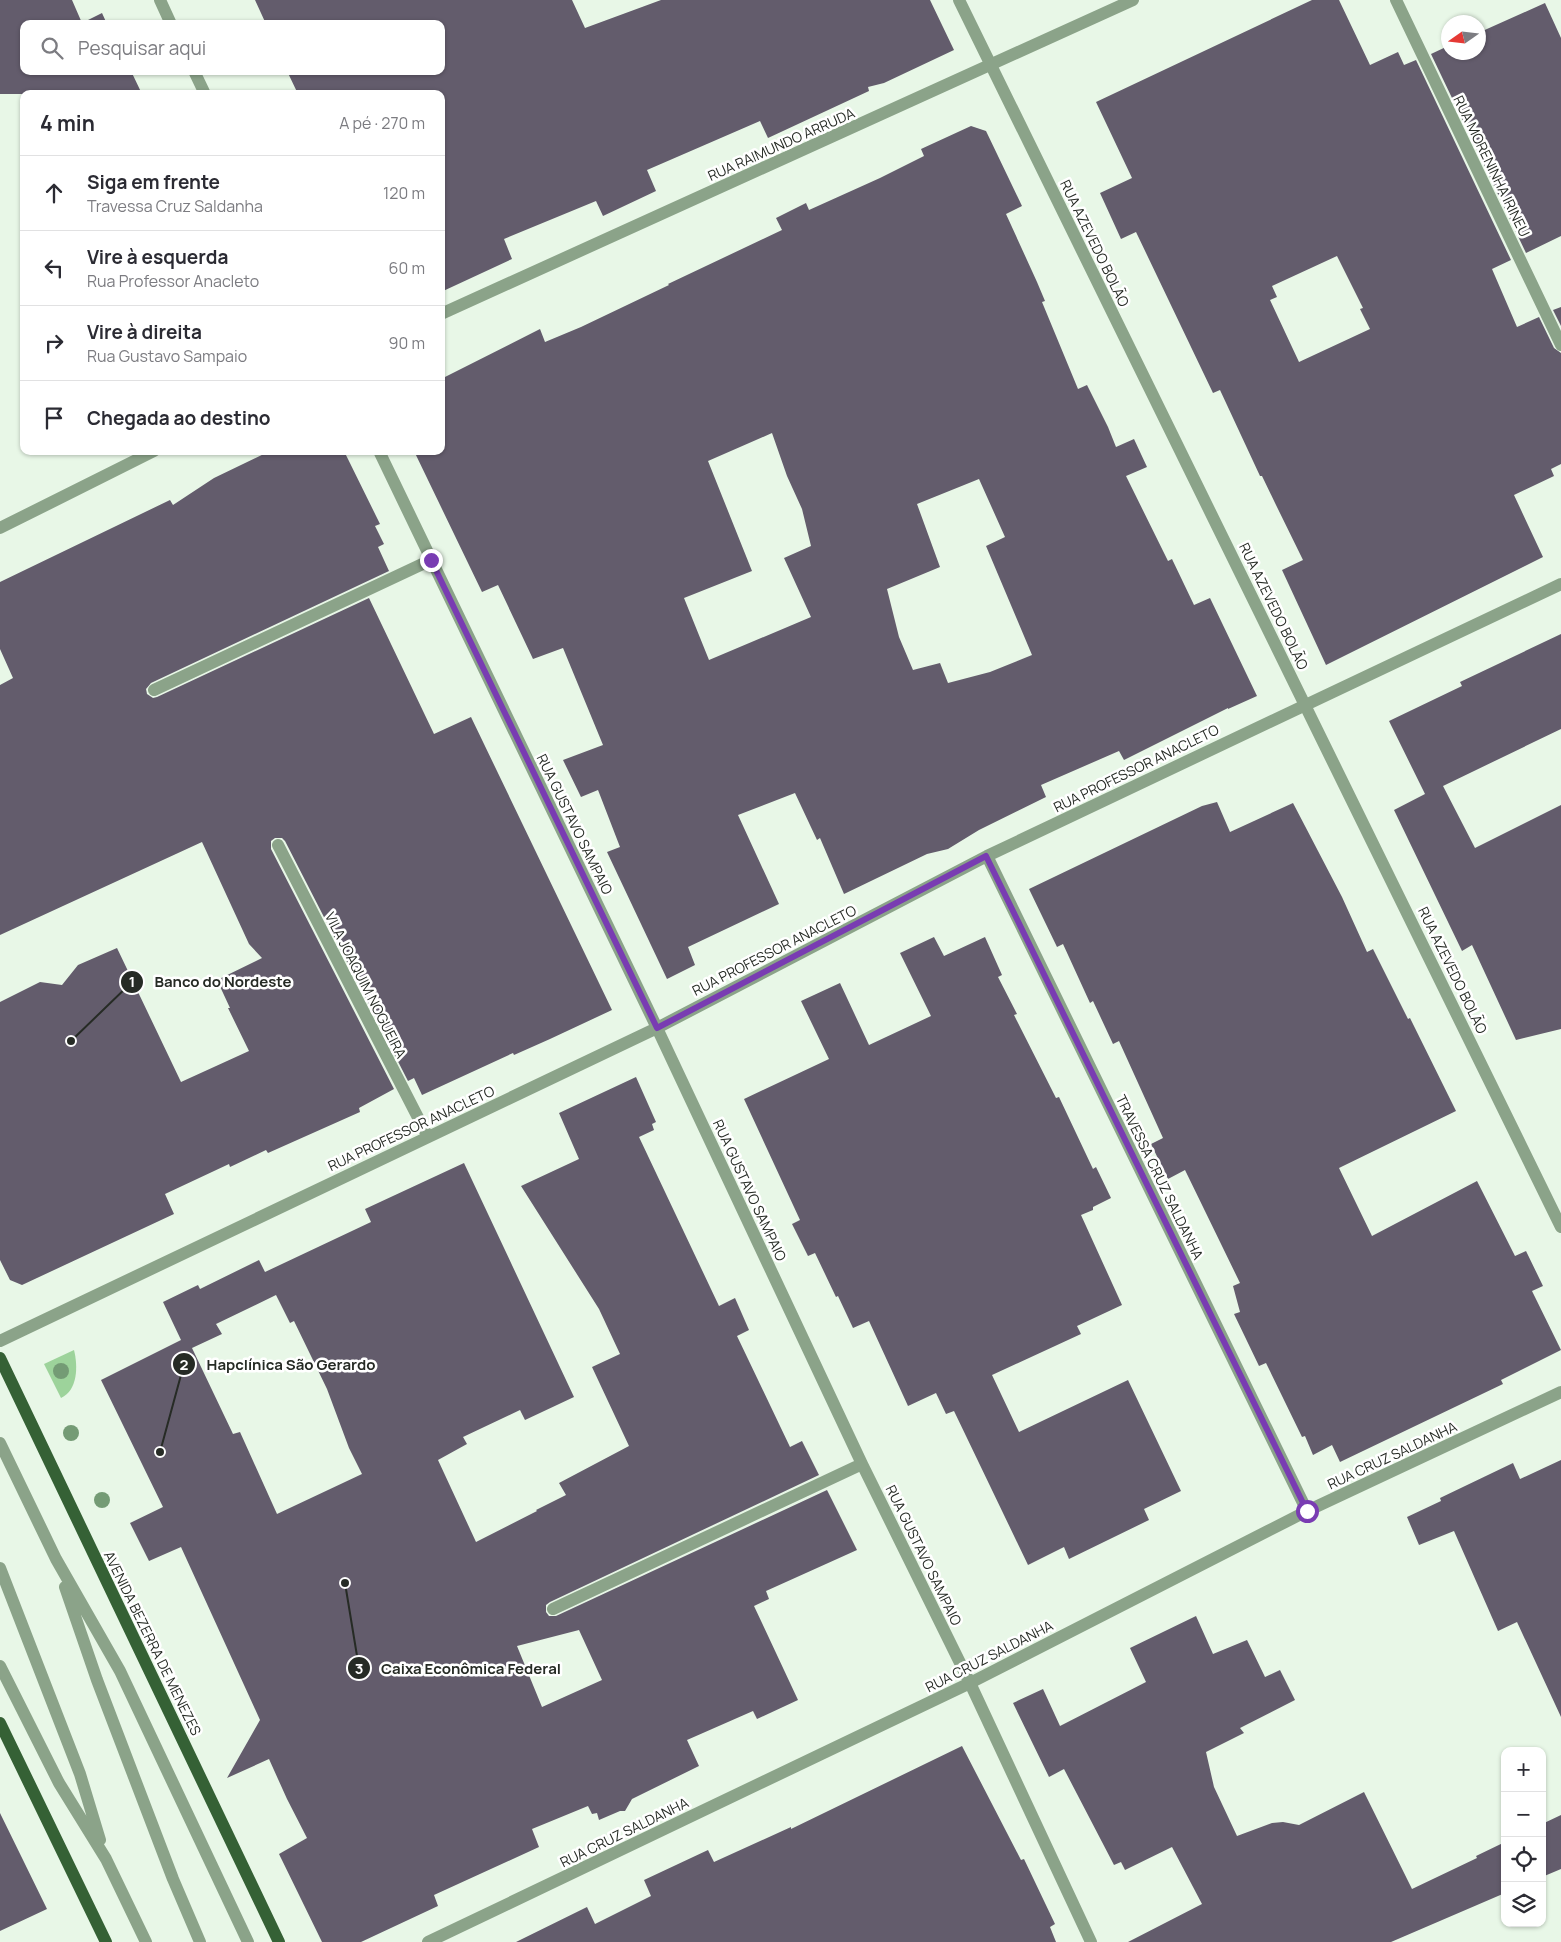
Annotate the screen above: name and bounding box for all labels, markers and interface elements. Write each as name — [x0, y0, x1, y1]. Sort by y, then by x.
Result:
north arrow — [1441, 15, 1486, 60]
search box — [20, 20, 445, 75]
icon: search — [38, 34, 66, 62]
text: Pesquisar aqui — [78, 35, 206, 61]
street label: RUA MORENINHA IRINEU — [1449, 92, 1535, 240]
street label: RUA RAIMUNDO ARRUDA — [705, 103, 857, 185]
text: 4 min — [40, 109, 95, 137]
text: A pé · 270 m — [339, 112, 425, 134]
text: Siga em frente — [87, 169, 220, 195]
street label: RUA AZEVEDO BOLÃO — [1056, 177, 1134, 309]
icon: ahead — [40, 179, 68, 207]
text: 120 m — [383, 182, 425, 204]
text: Travessa Cruz Saldanha — [87, 195, 263, 217]
text: Vire à esquerda — [87, 244, 228, 270]
icon: left — [40, 254, 68, 282]
text: 60 m — [389, 257, 425, 279]
text: Rua Professor Anacleto — [87, 270, 259, 292]
text: Vire à direita — [87, 319, 202, 345]
icon: right — [40, 329, 68, 357]
text: 90 m — [389, 332, 425, 354]
text: Rua Gustavo Sampaio — [87, 345, 247, 367]
icon: arrive — [40, 404, 68, 432]
text: Chegada ao destino — [87, 405, 270, 431]
street label: RUA AZEVEDO BOLÃO — [1235, 540, 1313, 672]
route end — [420, 549, 443, 572]
street label: RUA PROFESSOR ANACLETO — [1050, 720, 1222, 816]
street label: RUA GUSTAVO SAMPAIO — [533, 751, 617, 897]
street label: RUA PROFESSOR ANACLETO — [689, 900, 859, 1000]
street label: RUA AZEVEDO BOLÃO — [1414, 904, 1492, 1036]
street label: VILA JOAQUIM NOGUEIRA — [321, 909, 411, 1061]
callout: Banco do Nordeste — [120, 967, 302, 997]
text: 1 — [129, 971, 135, 992]
text: Banco do Nordeste — [155, 971, 291, 992]
street label: RUA PROFESSOR ANACLETO — [325, 1081, 497, 1175]
street label: TRAVESSA CRUZ SALDANHA — [1112, 1091, 1208, 1263]
street label: RUA GUSTAVO SAMPAIO — [709, 1116, 791, 1264]
callout: Hapclínica São Gerardo — [172, 1349, 386, 1379]
text: 2 — [180, 1354, 189, 1375]
text: Hapclínica São Gerardo — [207, 1354, 375, 1375]
street label: RUA CRUZ SALDANHA — [1324, 1417, 1460, 1493]
street label: RUA GUSTAVO SAMPAIO — [882, 1482, 966, 1628]
route start — [1296, 1500, 1319, 1523]
street label: AVENIDA BEZERRA DE MENEZES — [100, 1548, 206, 1739]
street label: RUA CRUZ SALDANHA — [922, 1616, 1056, 1696]
callout: Caixa Econômica Federal — [346, 1653, 571, 1683]
text: 3 — [355, 1658, 363, 1679]
text: Caixa Econômica Federal — [381, 1658, 561, 1679]
map controls — [1501, 1747, 1546, 1927]
button: + — [1501, 1747, 1546, 1792]
button: − — [1501, 1792, 1546, 1837]
street label: RUA CRUZ SALDANHA — [557, 1793, 691, 1871]
button: locate — [1501, 1837, 1546, 1882]
button: layers — [1501, 1882, 1546, 1927]

